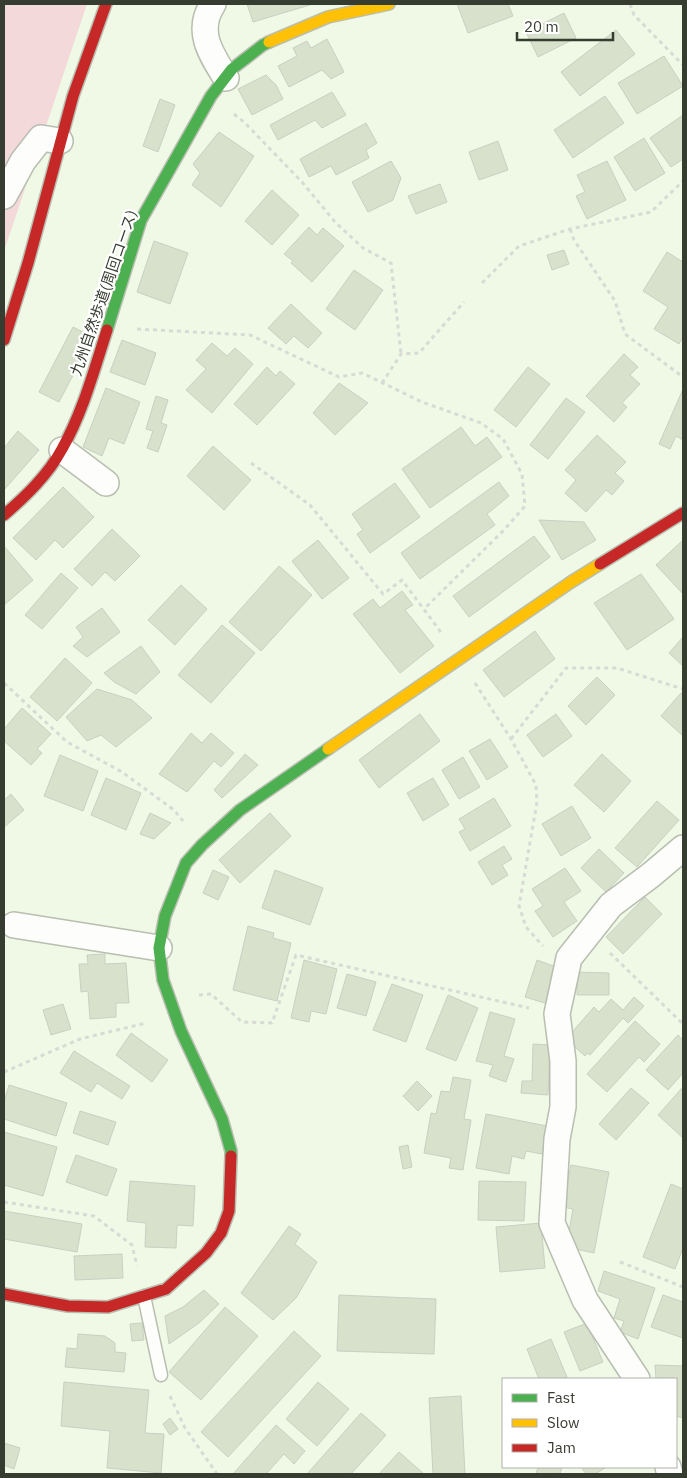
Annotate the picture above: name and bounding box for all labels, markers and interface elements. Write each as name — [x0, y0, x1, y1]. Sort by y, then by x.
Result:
scale bar — [517, 10, 613, 42]
text: 20 m — [524, 17, 559, 36]
street label: 九州自然歩道(周回コース) — [66, 207, 141, 378]
legend — [502, 1378, 677, 1468]
text: Fast — [547, 1388, 575, 1407]
text: Slow — [547, 1413, 580, 1432]
text: Jam — [547, 1438, 576, 1457]

